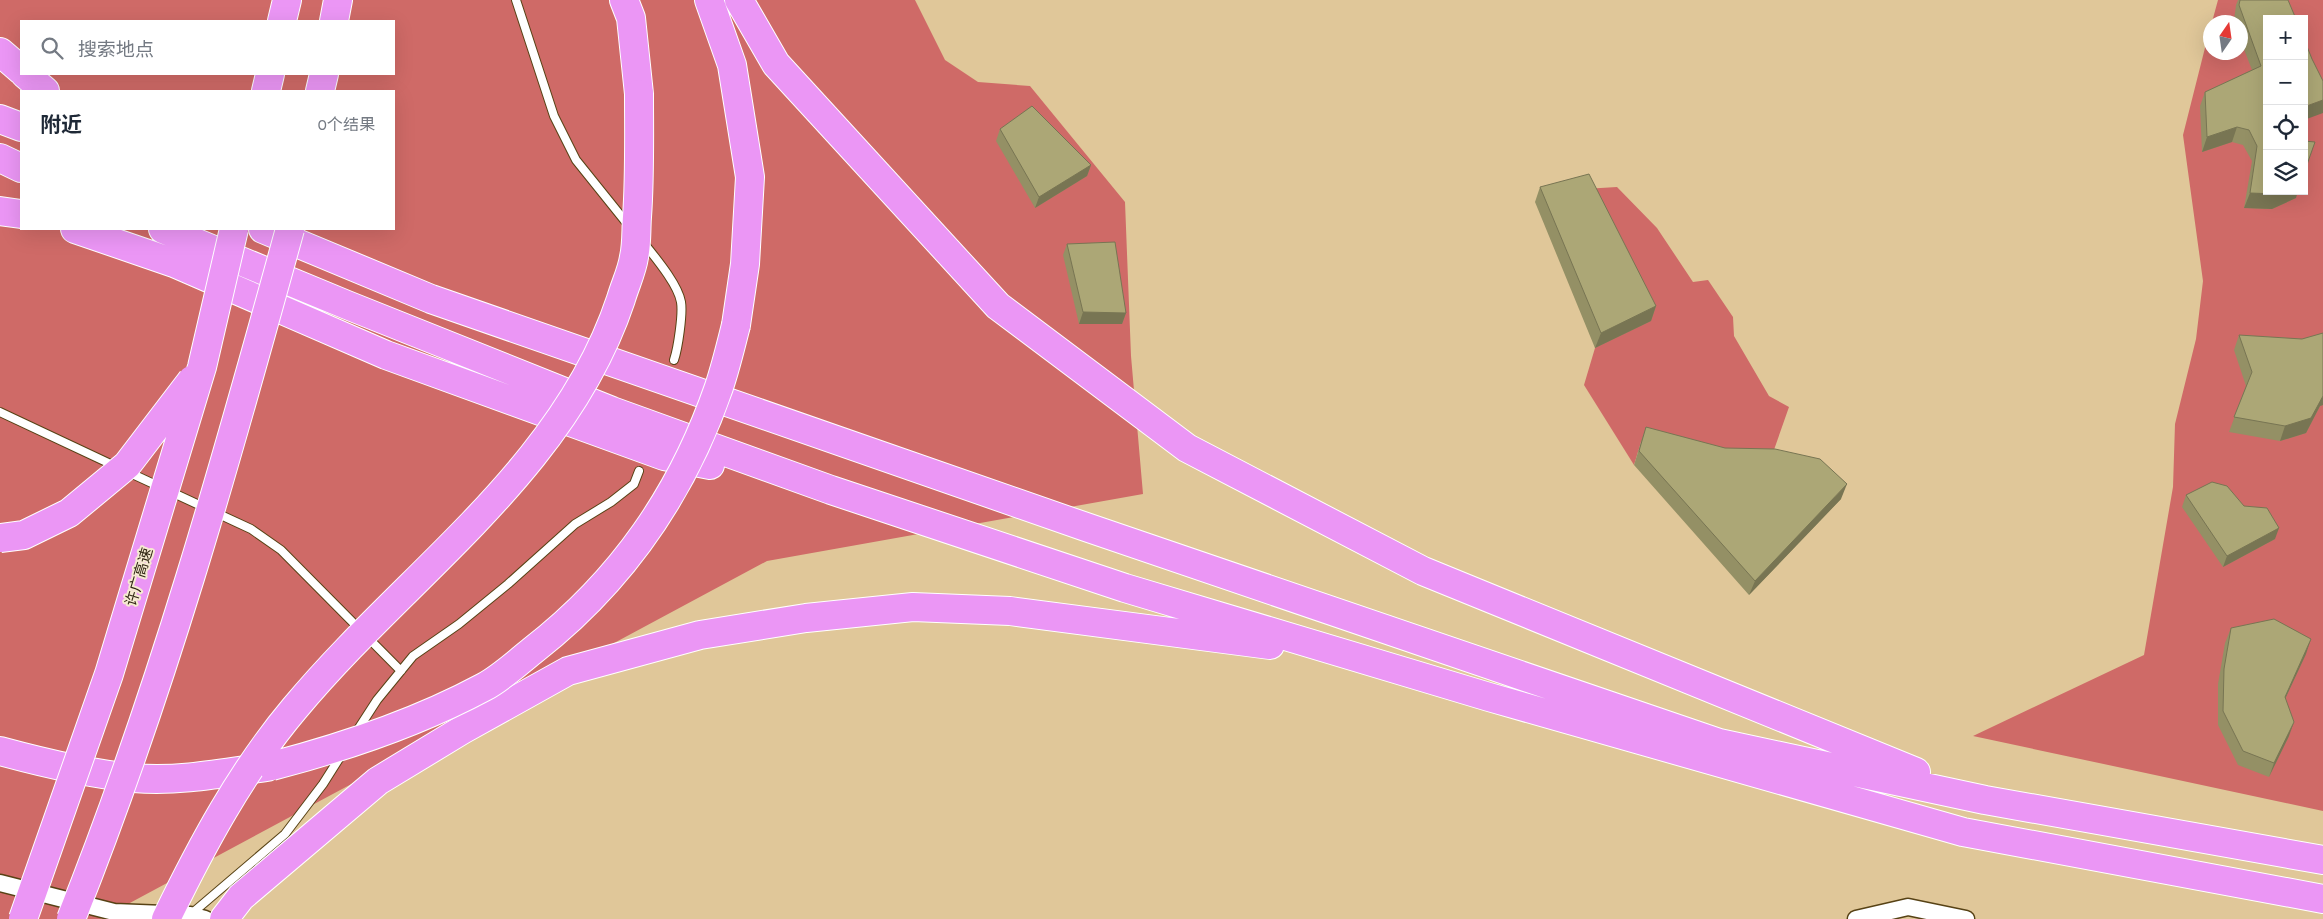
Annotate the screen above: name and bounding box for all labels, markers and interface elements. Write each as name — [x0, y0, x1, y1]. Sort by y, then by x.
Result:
north arrow — [2203, 15, 2248, 60]
map controls — [2263, 15, 2308, 195]
button: + — [2263, 15, 2308, 60]
search box — [20, 20, 395, 75]
icon: search — [38, 34, 66, 62]
text: 搜索地点 — [78, 39, 154, 61]
button: − — [2263, 60, 2308, 105]
button: locate — [2263, 105, 2308, 150]
text: 附近 — [40, 113, 82, 137]
text: 0个结果 — [318, 115, 375, 134]
button: layers — [2263, 150, 2308, 195]
street label: 许广高速 — [122, 546, 156, 608]

